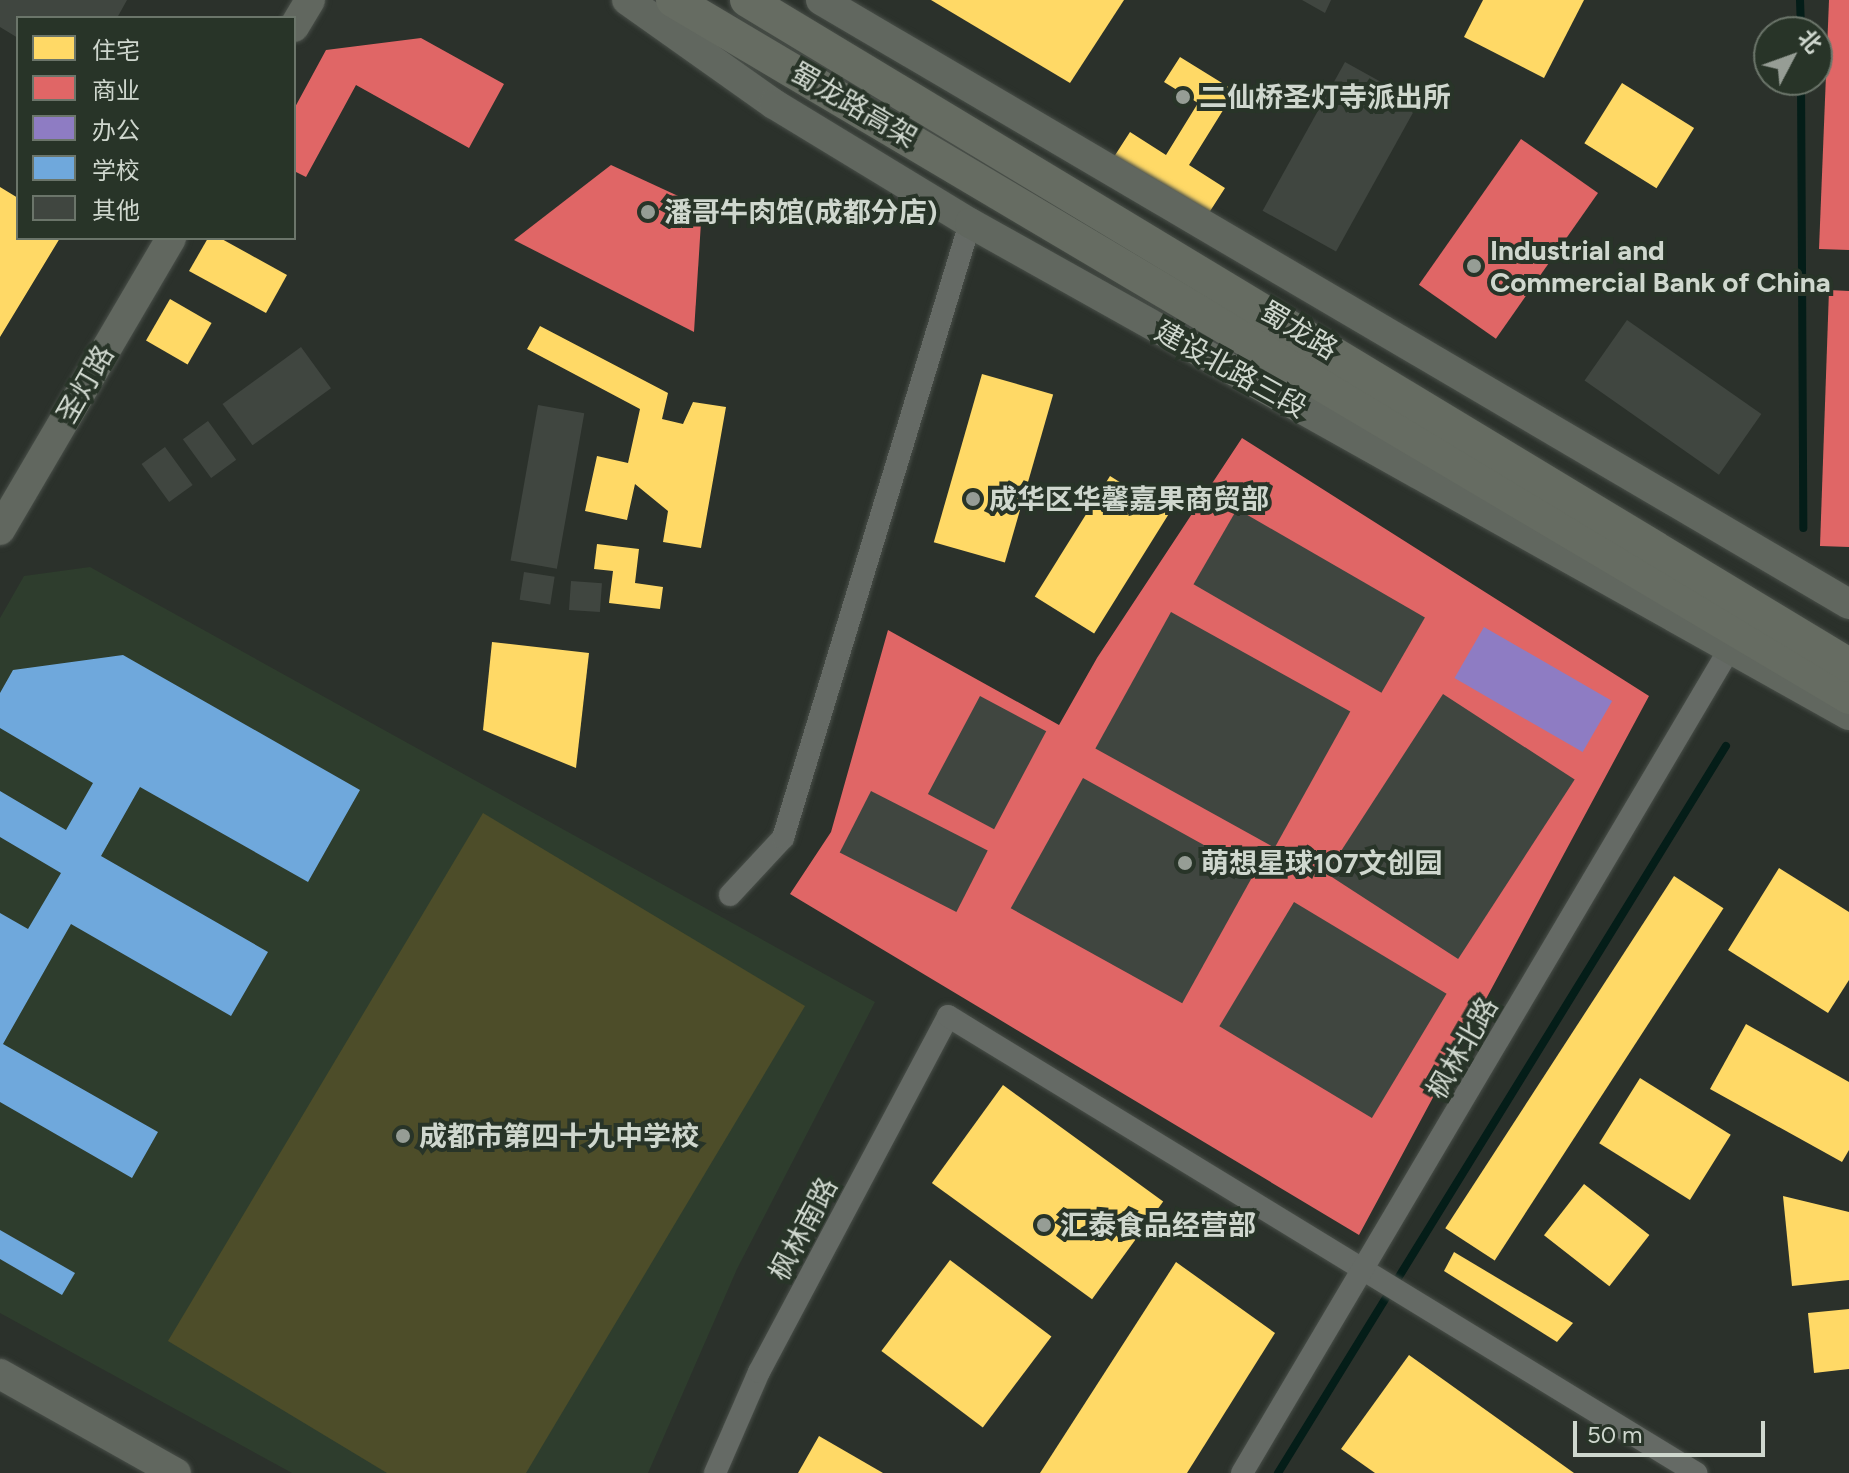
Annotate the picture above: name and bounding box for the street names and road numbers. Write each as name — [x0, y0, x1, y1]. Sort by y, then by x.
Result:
street label: 蜀龙路高架 — [785, 55, 923, 155]
street label: 蜀龙路 — [1254, 294, 1344, 366]
street label: 建设北路三段 — [1149, 314, 1313, 424]
street label: 圣灯路 — [49, 339, 121, 429]
street label: 枫林北路 — [1419, 991, 1505, 1105]
street label: 枫林南路 — [762, 1172, 844, 1286]

